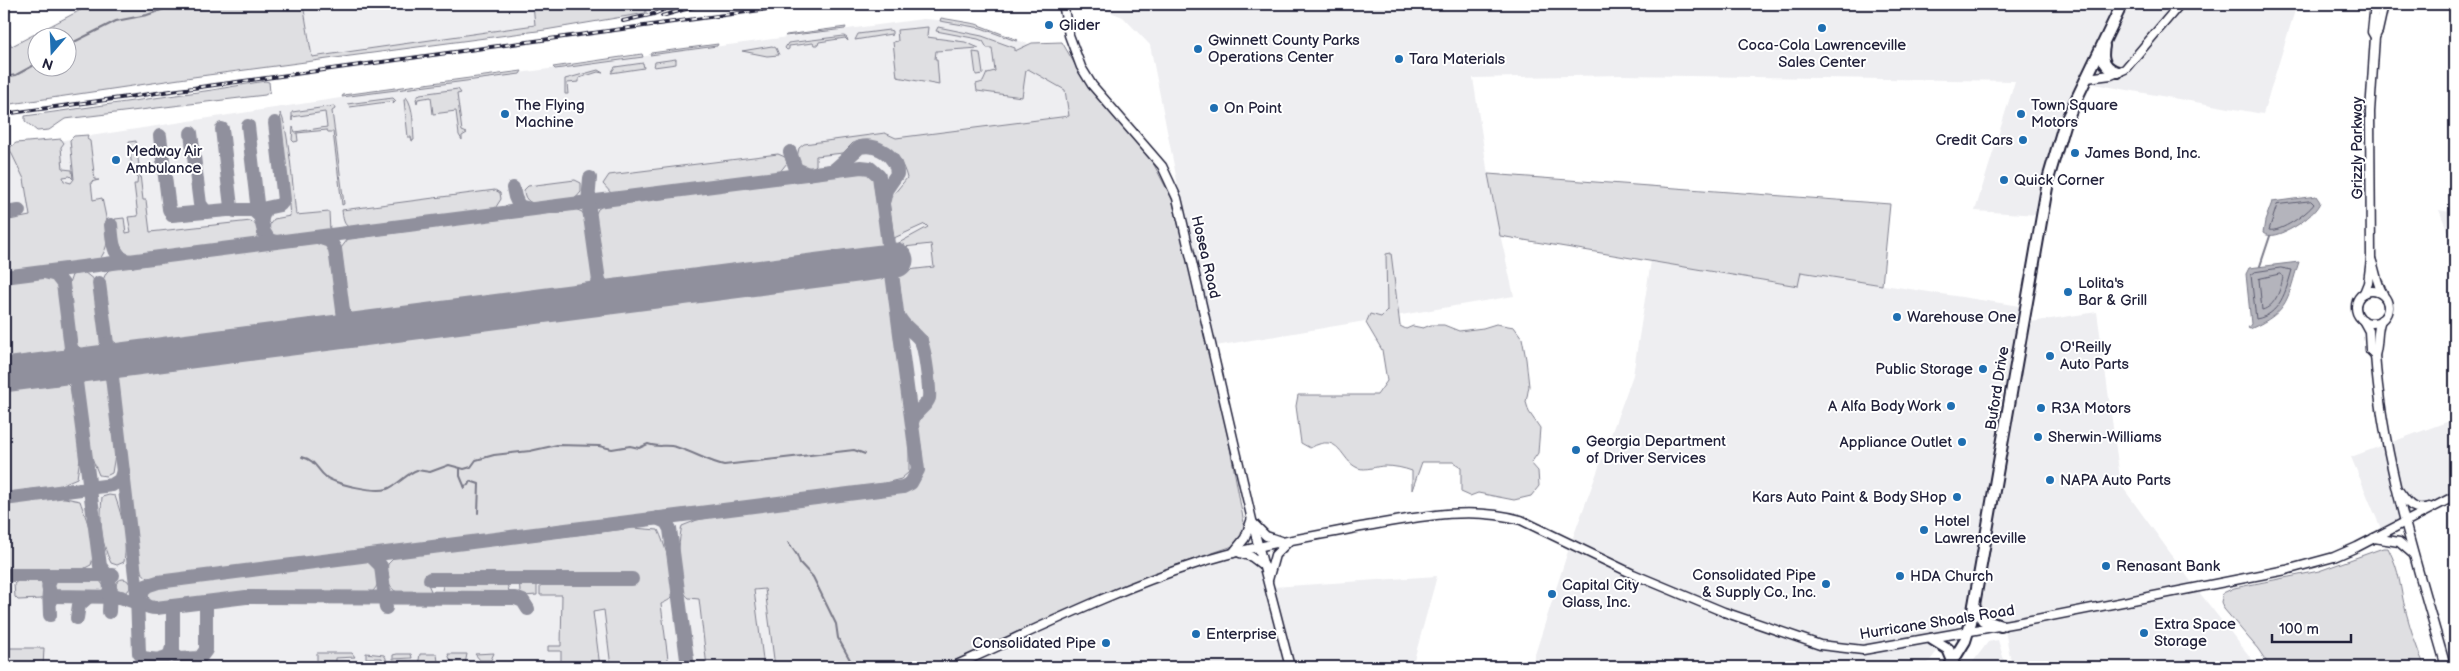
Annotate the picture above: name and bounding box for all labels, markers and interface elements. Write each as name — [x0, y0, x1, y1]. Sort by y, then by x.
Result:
place label: Glider — [1059, 16, 1101, 35]
marker: Glider — [1043, 19, 1055, 31]
marker: Coca-Cola Lawrenceville Sales Center — [1816, 22, 1828, 34]
north arrow — [28, 28, 78, 78]
place label: Gwinnett County Parks Operations Center — [1208, 31, 1360, 67]
place label: Coca-Cola Lawrenceville Sales Center — [1738, 36, 1906, 72]
marker: Gwinnett County Parks Operations Center — [1192, 43, 1204, 55]
place label: Tara Materials — [1409, 50, 1506, 69]
marker: Tara Materials — [1393, 53, 1405, 65]
text: N — [40, 54, 56, 74]
place label: The Flying Machine — [515, 96, 585, 132]
place label: Town Square Motors — [2031, 96, 2118, 132]
street label: Grizzly Parkway — [2348, 96, 2367, 200]
place label: On Point — [1224, 99, 1282, 118]
marker: On Point — [1208, 102, 1220, 114]
marker: The Flying Machine — [499, 108, 511, 120]
marker: Town Square Motors — [2015, 108, 2027, 120]
place label: Credit Cars — [1936, 131, 2014, 150]
marker: Credit Cars — [2017, 134, 2029, 146]
place label: Medway Air Ambulance — [126, 142, 203, 178]
place label: James Bond, Inc. — [2085, 144, 2201, 163]
marker: James Bond, Inc. — [2069, 147, 2081, 159]
marker: Medway Air Ambulance — [110, 154, 122, 166]
place label: Quick Corner — [2014, 171, 2105, 190]
marker: Quick Corner — [1998, 174, 2010, 186]
street label: Hosea Road — [1187, 214, 1224, 300]
place label: Lolita's Bar & Grill — [2078, 274, 2147, 310]
marker: Lolita's Bar & Grill — [2062, 286, 2074, 298]
place label: Warehouse One — [1907, 308, 2017, 327]
marker: Warehouse One — [1891, 311, 1903, 323]
place label: O'Reilly Auto Parts — [2060, 338, 2129, 374]
street label: Buford Drive — [1982, 345, 2013, 431]
marker: O'Reilly Auto Parts — [2044, 350, 2056, 362]
place label: Public Storage — [1875, 360, 1973, 379]
marker: Public Storage — [1977, 363, 1989, 375]
place label: A Alfa Body Work — [1828, 397, 1942, 416]
place label: R3A Motors — [2051, 399, 2131, 418]
marker: A Alfa Body Work — [1945, 400, 1957, 412]
marker: R3A Motors — [2035, 402, 2047, 414]
place label: Sherwin-Williams — [2048, 428, 2162, 447]
marker: Sherwin-Williams — [2032, 431, 2044, 443]
place label: Georgia Department of Driver Services — [1586, 432, 1726, 468]
place label: Appliance Outlet — [1840, 433, 1952, 452]
marker: Appliance Outlet — [1956, 436, 1968, 448]
marker: Georgia Department of Driver Services — [1570, 444, 1582, 456]
place label: NAPA Auto Parts — [2060, 471, 2172, 490]
marker: NAPA Auto Parts — [2044, 474, 2056, 486]
place label: Kars Auto Paint & Body SHop — [1752, 488, 1947, 507]
marker: Kars Auto Paint & Body SHop — [1951, 491, 1963, 503]
place label: Hotel Lawrenceville — [1934, 512, 2026, 548]
marker: Hotel Lawrenceville — [1918, 524, 1930, 536]
place label: Renasant Bank — [2116, 557, 2221, 576]
marker: Renasant Bank — [2100, 560, 2112, 572]
place label: Consolidated Pipe & Supply Co., Inc. — [1692, 566, 1816, 602]
place label: HDA Church — [1910, 567, 1993, 586]
marker: HDA Church — [1894, 570, 1906, 582]
place label: Capital City Glass, Inc. — [1562, 576, 1639, 612]
marker: Consolidated Pipe & Supply Co., Inc. — [1820, 578, 1832, 590]
marker: Capital City Glass, Inc. — [1546, 588, 1558, 600]
street label: Hurricane Shoals Road — [1858, 601, 2016, 644]
scale bar — [2272, 611, 2350, 643]
place label: Extra Space Storage — [2154, 615, 2236, 651]
text: 100 m — [2279, 620, 2319, 639]
place label: Enterprise — [1206, 625, 1277, 644]
marker: Extra Space Storage — [2138, 627, 2150, 639]
marker: Enterprise — [1190, 628, 1202, 640]
place label: Consolidated Pipe — [972, 634, 1096, 653]
marker: Consolidated Pipe — [1100, 637, 1112, 649]

